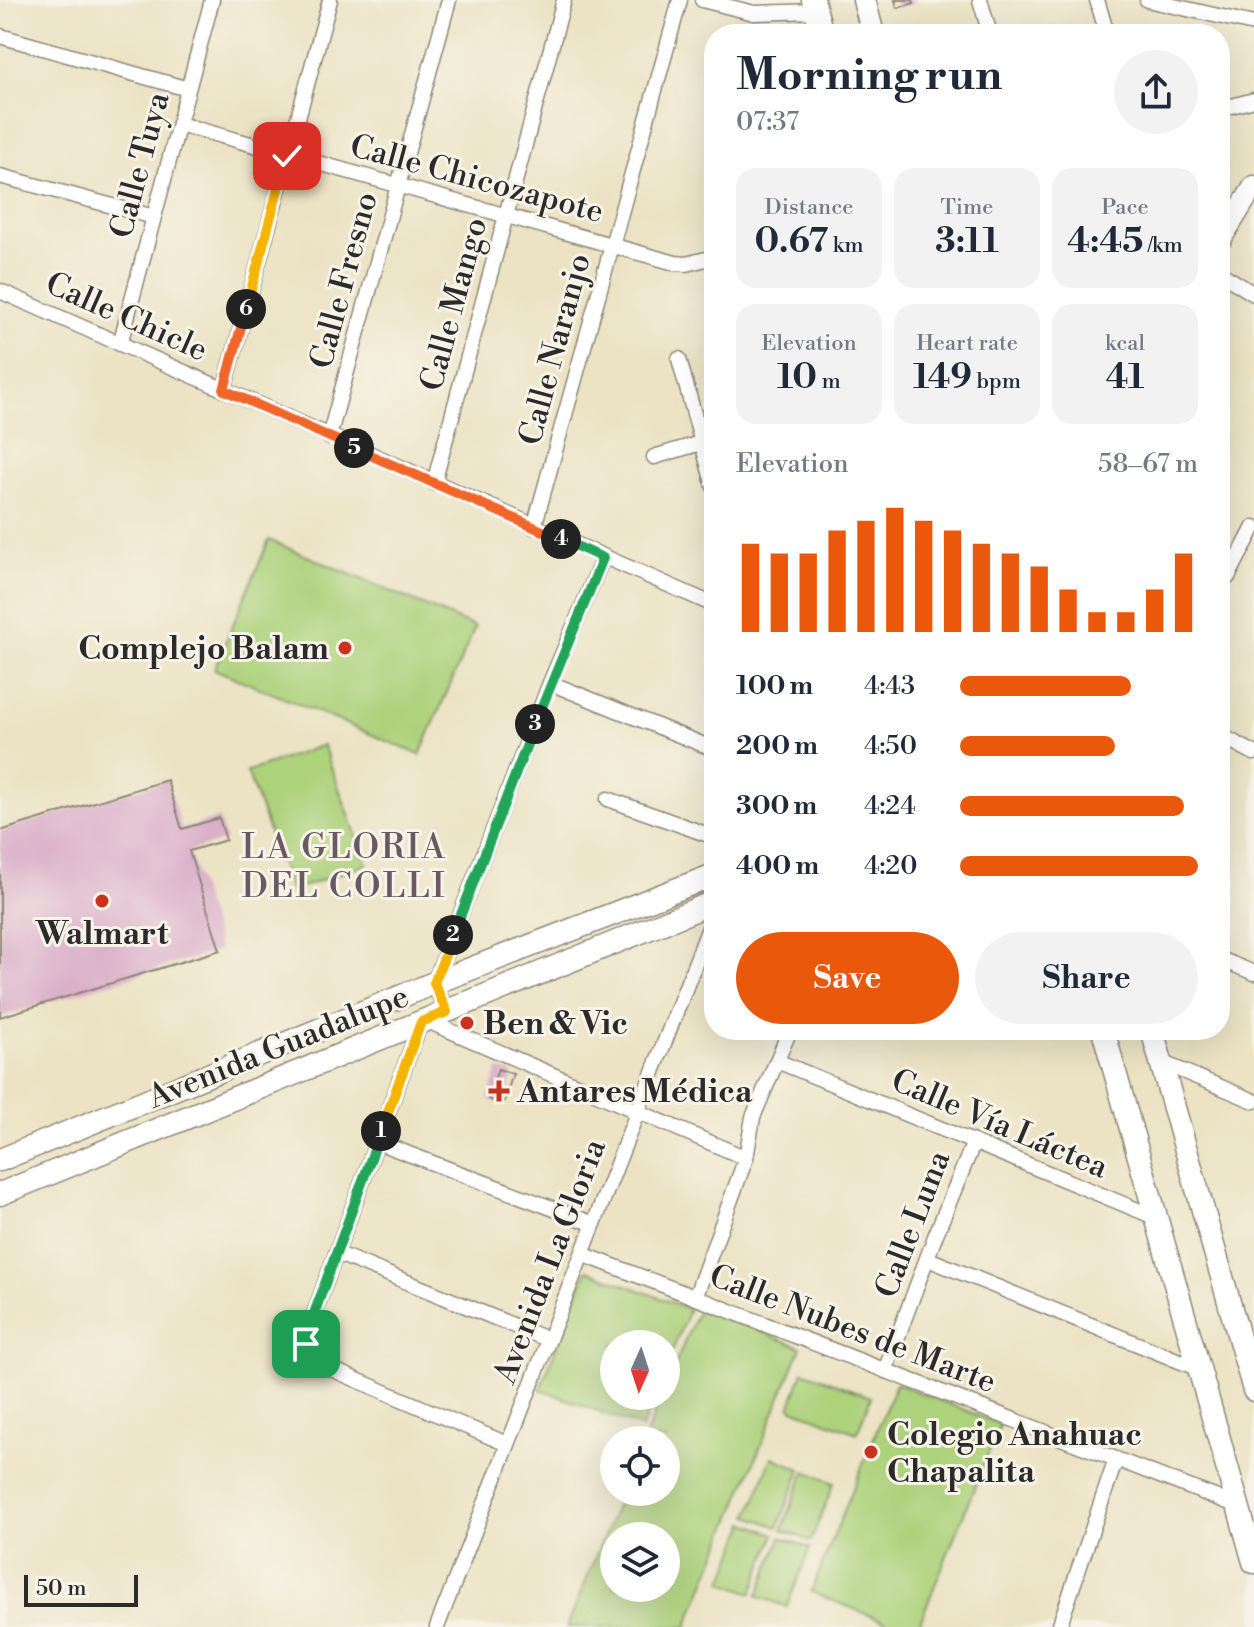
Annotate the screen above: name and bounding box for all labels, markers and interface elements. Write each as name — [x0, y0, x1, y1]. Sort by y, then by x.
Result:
text: Morning run — [736, 48, 1002, 103]
button: share — [1114, 50, 1198, 134]
street label: Calle Tuya — [101, 87, 179, 243]
text: 07:37 — [736, 106, 799, 138]
pin — [253, 122, 321, 190]
street label: Calle Chicozapote — [346, 126, 608, 232]
icon: check — [265, 134, 309, 178]
street label: Calle Fresno — [301, 187, 387, 373]
text: Distance — [765, 194, 853, 221]
text: Time — [941, 194, 993, 221]
text: Pace — [1101, 194, 1149, 221]
street label: Calle Mango — [412, 213, 496, 395]
text: 0.67 — [754, 221, 828, 263]
text: 3:11 — [935, 221, 999, 263]
text: 4:45 — [1067, 221, 1143, 263]
text: km — [828, 232, 864, 259]
text: /km — [1143, 232, 1183, 259]
street label: Calle Naranjo — [510, 249, 600, 450]
street label: Calle Chicle — [39, 263, 214, 370]
pin: 6 — [226, 289, 266, 329]
text: 6 — [239, 295, 253, 322]
text: Elevation — [761, 330, 857, 357]
text: Heart rate — [916, 330, 1018, 357]
text: kcal — [1105, 330, 1145, 357]
text: 10 — [777, 357, 817, 399]
text: 149 — [913, 357, 972, 399]
text: 41 — [1106, 357, 1144, 399]
text: m — [817, 368, 841, 395]
text: bpm — [972, 368, 1021, 395]
pin: 5 — [334, 428, 374, 468]
text: 5 — [347, 434, 361, 461]
text: Elevation — [736, 448, 849, 480]
text: 58–67 m — [1098, 448, 1198, 480]
pin: 4 — [541, 519, 581, 559]
text: 4 — [554, 525, 568, 552]
place label: Complejo Balam — [78, 629, 329, 669]
marker: Complejo Balam — [336, 639, 354, 657]
text: 100 m — [736, 670, 813, 702]
text: 4:43 — [864, 670, 915, 702]
pin: 3 — [515, 704, 555, 744]
text: 3 — [528, 710, 542, 737]
text: 200 m — [736, 730, 818, 762]
text: 4:50 — [864, 730, 917, 762]
text: 300 m — [736, 790, 817, 822]
text: 4:24 — [864, 790, 916, 822]
district label: LA GLORIA DEL COLLI — [241, 827, 447, 908]
text: 400 m — [736, 850, 819, 882]
text: 4:20 — [864, 850, 917, 882]
marker: Walmart — [93, 892, 111, 910]
place label: Walmart — [35, 914, 169, 954]
pin: 2 — [433, 915, 473, 955]
text: 2 — [446, 921, 460, 948]
button: Save — [736, 932, 959, 1024]
button: Share — [975, 932, 1198, 1024]
street label: Avenida Guadalupe — [141, 976, 414, 1118]
place label: Ben & Vic — [483, 1004, 628, 1044]
marker: Ben & Vic — [458, 1014, 476, 1032]
street label: Calle Vía Láctea — [885, 1060, 1115, 1188]
place label: Antares Médica — [516, 1072, 753, 1112]
marker: Antares Médica — [488, 1080, 510, 1102]
pin: 1 — [361, 1111, 401, 1151]
text: 1 — [376, 1117, 386, 1144]
street label: Avenida La Gloria — [485, 1133, 615, 1390]
street label: Calle Luna — [867, 1144, 960, 1304]
street label: Calle Nubes de Marte — [704, 1256, 1002, 1402]
pin — [272, 1310, 340, 1378]
icon: arrive — [284, 1322, 328, 1366]
north arrow — [600, 1330, 680, 1410]
map controls — [600, 1330, 680, 1602]
place label: Colegio Anahuac Chapalita — [887, 1415, 1142, 1492]
button: locate — [600, 1426, 680, 1506]
marker: Colegio Anahuac Chapalita — [862, 1443, 880, 1461]
button: layers — [600, 1522, 680, 1602]
scale bar — [24, 1571, 138, 1607]
text: 50 m — [36, 1575, 87, 1602]

